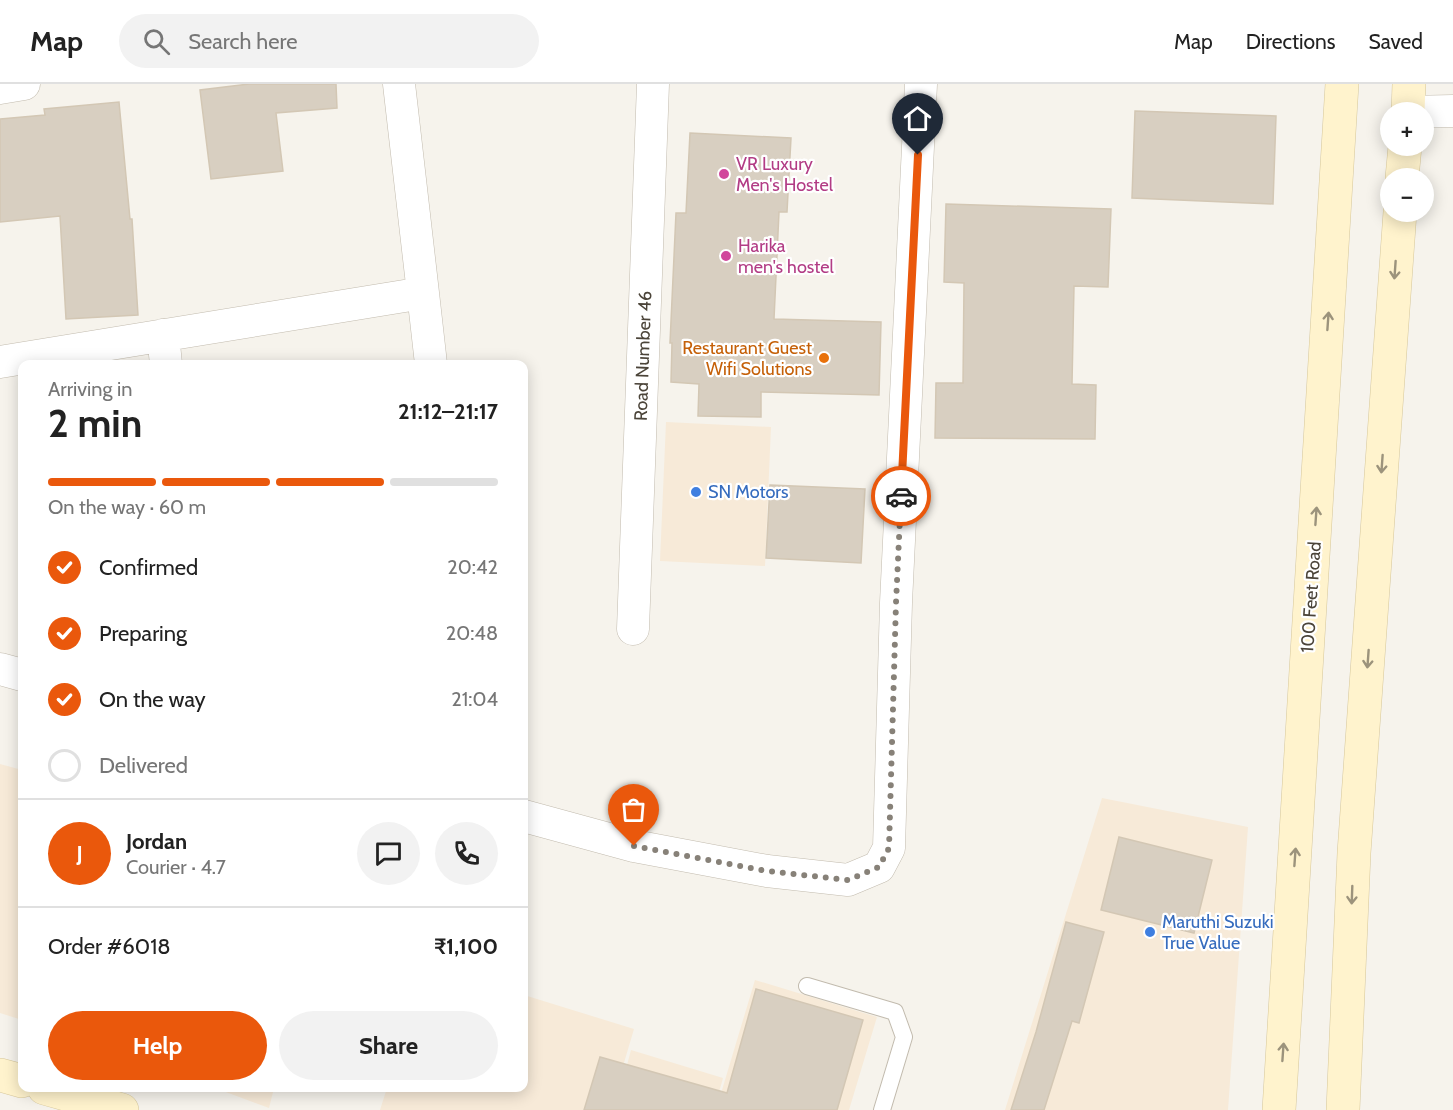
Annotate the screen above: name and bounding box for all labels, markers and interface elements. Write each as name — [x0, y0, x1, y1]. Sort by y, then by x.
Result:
search box — [119, 14, 539, 68]
text: Map — [30, 24, 83, 58]
icon: search — [140, 25, 173, 58]
text: Search here — [188, 28, 297, 55]
text: Map — [1174, 29, 1213, 54]
text: Directions — [1246, 29, 1335, 54]
text: Saved — [1368, 29, 1423, 54]
pin — [892, 93, 943, 155]
icon: home — [901, 102, 934, 135]
map controls — [1380, 102, 1434, 222]
button: + — [1380, 102, 1434, 156]
place label: VR Luxury Men's Hostel — [736, 153, 834, 196]
marker: VR Luxury Men's Hostel — [717, 167, 731, 181]
button: − — [1380, 168, 1434, 222]
place label: Harika men's hostel — [738, 235, 834, 278]
marker: Harika men's hostel — [719, 249, 733, 263]
one-way arrow — [1390, 259, 1401, 279]
street label: Road Number 46 — [630, 290, 656, 422]
one-way arrow — [1322, 312, 1333, 331]
place label: Restaurant Guest Wifi Solutions — [682, 337, 812, 380]
marker: Restaurant Guest Wifi Solutions — [817, 351, 831, 365]
text: Arriving in — [48, 377, 132, 401]
text: 21:12–21:17 — [398, 398, 498, 425]
text: 2 min — [48, 399, 142, 447]
one-way arrow — [1376, 454, 1387, 474]
courier — [871, 466, 931, 526]
icon: car — [885, 480, 918, 513]
place label: SN Motors — [708, 481, 788, 503]
marker: SN Motors — [689, 485, 703, 499]
text: On the way · 60 m — [48, 495, 206, 519]
one-way arrow — [1310, 506, 1321, 526]
street label: 100 Feet Road — [1296, 541, 1326, 653]
icon: check — [48, 551, 81, 584]
text: Confirmed — [99, 554, 198, 581]
text: 20:42 — [447, 555, 498, 579]
icon: check — [48, 617, 81, 650]
text: Preparing — [99, 620, 187, 647]
text: 20:48 — [446, 621, 498, 645]
one-way arrow — [1362, 648, 1373, 668]
icon: check — [48, 683, 81, 716]
text: On the way — [99, 686, 206, 713]
text: 21:04 — [451, 687, 498, 711]
text: Delivered — [99, 752, 188, 779]
pin — [608, 784, 659, 846]
icon: bag — [617, 793, 650, 826]
button: chat — [357, 822, 420, 885]
button: phone — [435, 822, 498, 885]
text: Jordan — [126, 828, 187, 855]
text: J — [76, 840, 83, 867]
one-way arrow — [1289, 848, 1300, 867]
text: Courier · 4.7 — [126, 855, 226, 879]
one-way arrow — [1346, 885, 1357, 905]
place label: Maruthi Suzuki True Value — [1162, 911, 1274, 954]
marker: Maruthi Suzuki True Value — [1143, 925, 1157, 939]
text: Order #6018 — [48, 933, 171, 960]
text: ₹1,100 — [434, 933, 498, 960]
button: Help — [48, 1011, 267, 1080]
button: Share — [279, 1011, 498, 1080]
one-way arrow — [1277, 1042, 1288, 1062]

